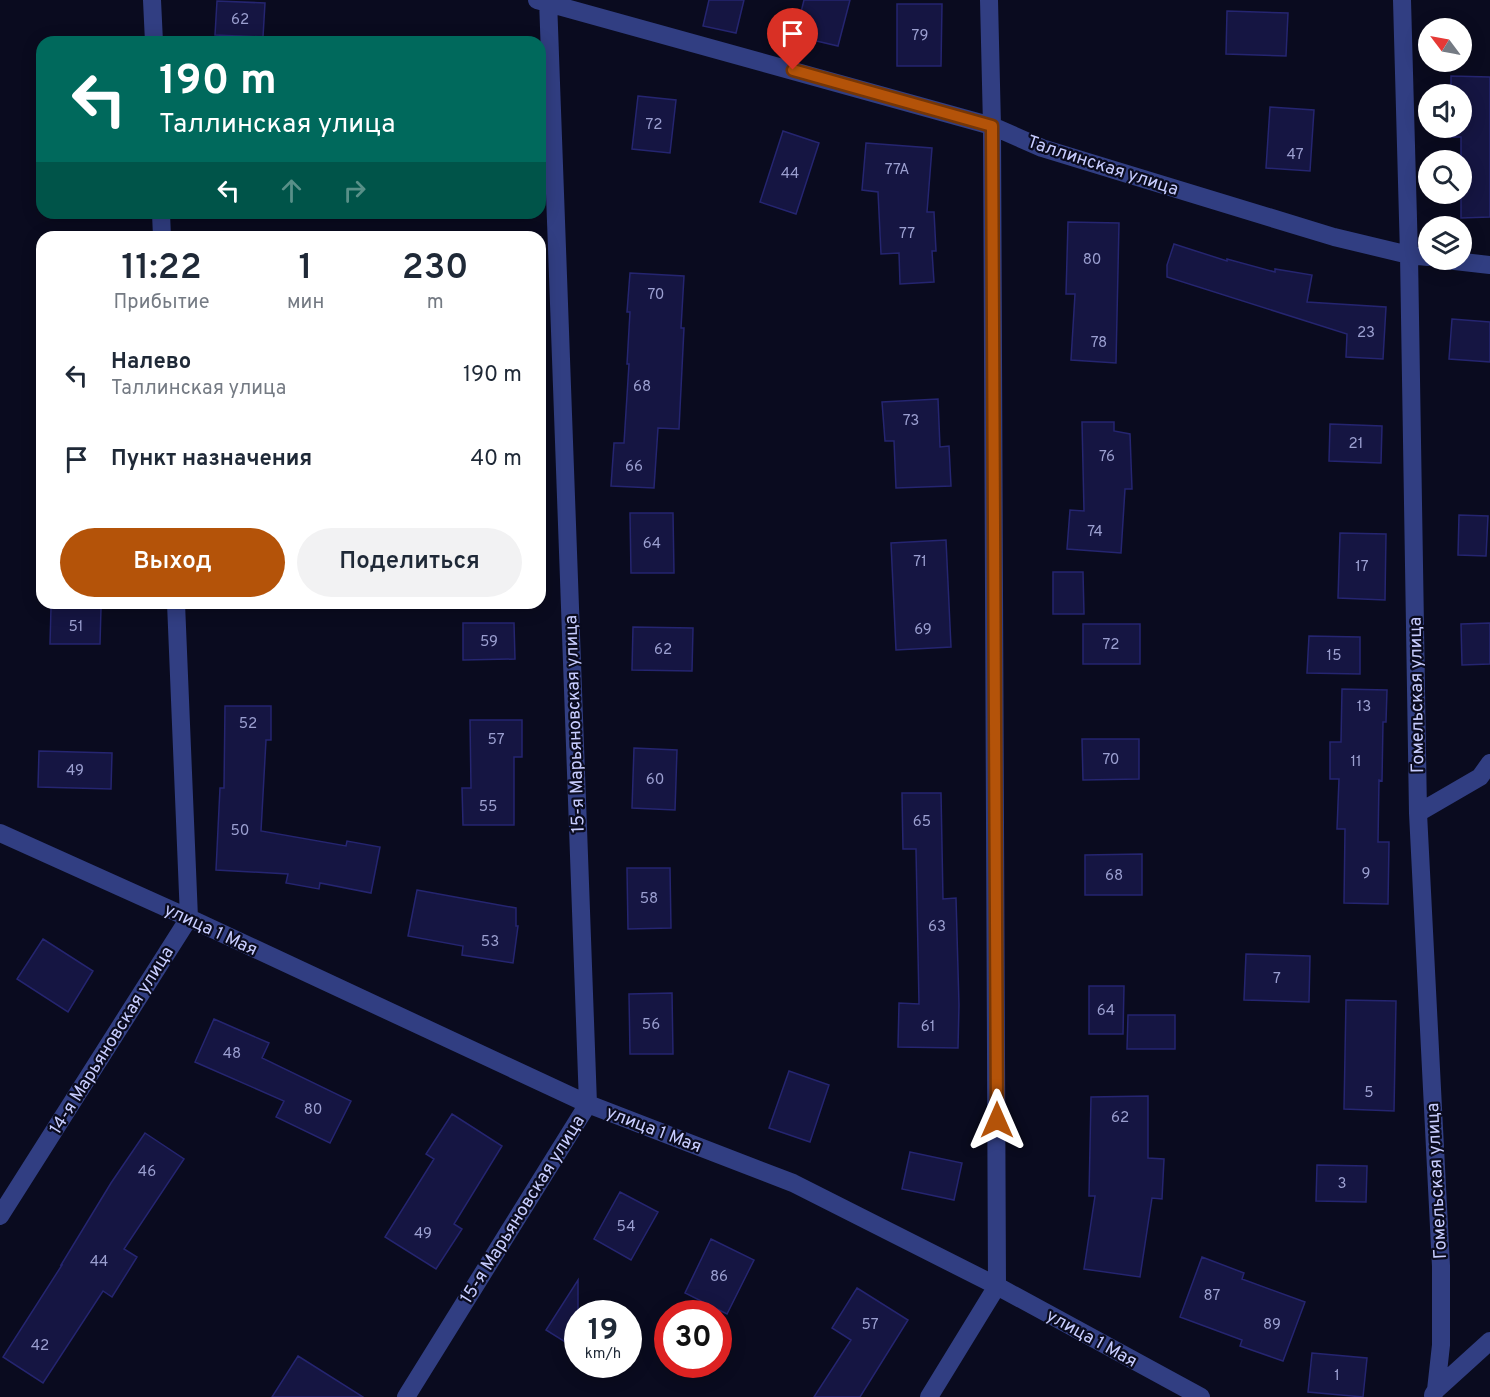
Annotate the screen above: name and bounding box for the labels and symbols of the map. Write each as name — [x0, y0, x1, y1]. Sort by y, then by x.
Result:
pin — [767, 8, 818, 70]
house number: 62 — [231, 11, 249, 30]
north arrow — [1418, 18, 1472, 72]
house number: 79 — [912, 27, 928, 46]
house number: 72 — [646, 116, 662, 135]
street label: Таллинская улица — [1024, 131, 1181, 202]
house number: 47 — [1287, 146, 1304, 165]
house number: 77А — [885, 161, 909, 180]
house number: 44 — [781, 165, 799, 184]
house number: 77 — [899, 225, 915, 244]
house number: 80 — [1083, 251, 1101, 270]
house number: 70 — [647, 286, 665, 305]
house number: 23 — [1357, 324, 1375, 343]
house number: 78 — [1091, 334, 1107, 353]
house number: 68 — [633, 378, 651, 397]
house number: 73 — [903, 412, 919, 431]
house number: 21 — [1349, 435, 1363, 454]
house number: 76 — [1099, 448, 1115, 467]
house number: 66 — [625, 458, 643, 477]
house number: 74 — [1087, 523, 1103, 542]
house number: 64 — [643, 535, 661, 554]
house number: 71 — [913, 553, 927, 572]
house number: 17 — [1355, 558, 1369, 577]
street label: 15-я Марьяновская улица — [560, 615, 591, 833]
street label: Гомельская улица — [1405, 617, 1430, 773]
house number: 51 — [69, 618, 83, 637]
house number: 69 — [914, 621, 932, 640]
house number: 59 — [480, 633, 498, 652]
house number: 72 — [1103, 636, 1119, 655]
house number: 62 — [654, 641, 672, 660]
house number: 15 — [1327, 647, 1341, 666]
house number: 13 — [1357, 698, 1371, 717]
house number: 52 — [239, 715, 257, 734]
house number: 57 — [488, 731, 505, 750]
house number: 70 — [1102, 751, 1120, 770]
house number: 11 — [1350, 753, 1362, 772]
house number: 49 — [66, 762, 84, 781]
house number: 60 — [646, 771, 664, 790]
house number: 55 — [479, 798, 497, 817]
house number: 65 — [913, 813, 931, 832]
house number: 50 — [231, 822, 249, 841]
house number: 9 — [1362, 865, 1370, 884]
house number: 68 — [1105, 867, 1123, 886]
house number: 58 — [640, 890, 658, 909]
street label: улица 1 Мая — [160, 899, 261, 962]
house number: 63 — [928, 918, 946, 937]
house number: 53 — [481, 933, 499, 952]
street label: 14-я Марьяновская улица — [45, 942, 180, 1139]
house number: 7 — [1273, 970, 1281, 989]
house number: 64 — [1097, 1002, 1115, 1021]
house number: 56 — [642, 1016, 660, 1035]
house number: 61 — [921, 1018, 935, 1037]
house number: 48 — [223, 1045, 241, 1064]
house number: 5 — [1364, 1084, 1374, 1103]
position arrow — [965, 1088, 1029, 1152]
house number: 80 — [304, 1101, 322, 1120]
street label: улица 1 Мая — [602, 1102, 705, 1159]
street label: Гомельская улица — [1422, 1102, 1453, 1260]
house number: 62 — [1111, 1109, 1129, 1128]
street label: 15-я Марьяновская улица — [456, 1111, 591, 1308]
house number: 46 — [138, 1163, 156, 1182]
house number: 3 — [1337, 1175, 1347, 1194]
house number: 54 — [617, 1218, 635, 1237]
house number: 49 — [414, 1225, 432, 1244]
house number: 44 — [90, 1253, 108, 1272]
house number: 86 — [710, 1268, 728, 1287]
house number: 87 — [1204, 1287, 1221, 1306]
speed limit sign: 30 — [654, 1300, 732, 1378]
street label: улица 1 Мая — [1042, 1305, 1141, 1374]
house number: 57 — [862, 1316, 879, 1335]
house number: 89 — [1263, 1316, 1281, 1335]
house number: 42 — [31, 1337, 49, 1356]
house number: 1 — [1334, 1367, 1340, 1386]

